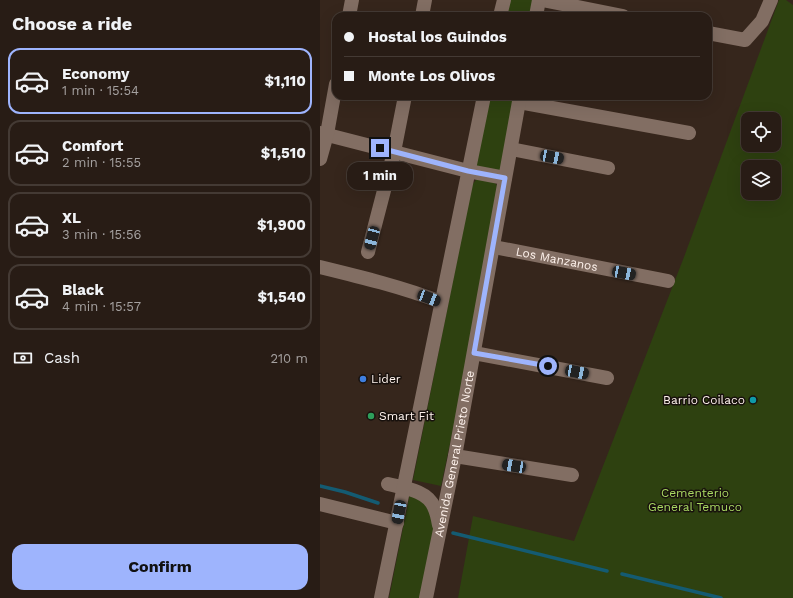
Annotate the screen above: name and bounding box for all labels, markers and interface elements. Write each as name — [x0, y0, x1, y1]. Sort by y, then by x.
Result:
text: Choose a ride — [12, 13, 132, 34]
text: Hostal los Guindos — [368, 28, 507, 46]
icon: car — [14, 63, 50, 99]
text: Economy — [62, 65, 129, 83]
text: Monte Los Olivos — [368, 67, 495, 85]
text: $1,110 — [264, 72, 306, 90]
text: 1 min · 15:54 — [62, 83, 139, 98]
map controls — [741, 112, 781, 200]
button: locate — [741, 112, 781, 152]
icon: car — [14, 135, 50, 171]
text: Comfort — [62, 137, 123, 155]
route end — [371, 139, 389, 157]
text: $1,510 — [261, 144, 306, 162]
car — [539, 149, 565, 165]
text: 2 min · 15:55 — [62, 155, 141, 170]
button: layers — [741, 160, 781, 200]
callout: 1 min — [347, 162, 413, 190]
text: 1 min — [363, 168, 397, 183]
icon: car — [14, 207, 50, 243]
text: XL — [62, 209, 81, 227]
text: $1,900 — [257, 216, 306, 234]
car — [363, 225, 381, 251]
text: 3 min · 15:56 — [62, 227, 141, 242]
street label: Los Manzanos — [515, 244, 599, 274]
car — [611, 265, 637, 281]
icon: car — [14, 279, 50, 315]
text: Black — [62, 281, 104, 299]
text: $1,540 — [257, 288, 306, 306]
car — [416, 288, 442, 308]
text: 4 min · 15:57 — [62, 299, 141, 314]
icon: cash — [12, 347, 34, 369]
text: Cash — [44, 349, 80, 367]
text: 210 m — [270, 351, 308, 366]
route start — [539, 357, 557, 375]
car — [564, 364, 590, 380]
street label: Avenida General Prieto Norte — [432, 369, 477, 538]
place label: Lider — [371, 372, 401, 386]
marker: Lider — [358, 374, 368, 384]
place label: Barrio Coilaco — [663, 393, 745, 407]
marker: Barrio Coilaco — [748, 395, 758, 405]
place label: Smart Fit — [379, 409, 434, 423]
marker: Smart Fit — [366, 411, 376, 421]
car — [501, 458, 527, 474]
park label: Cementerio General Temuco — [648, 486, 742, 514]
car — [391, 499, 407, 525]
button: Confirm — [12, 544, 308, 590]

